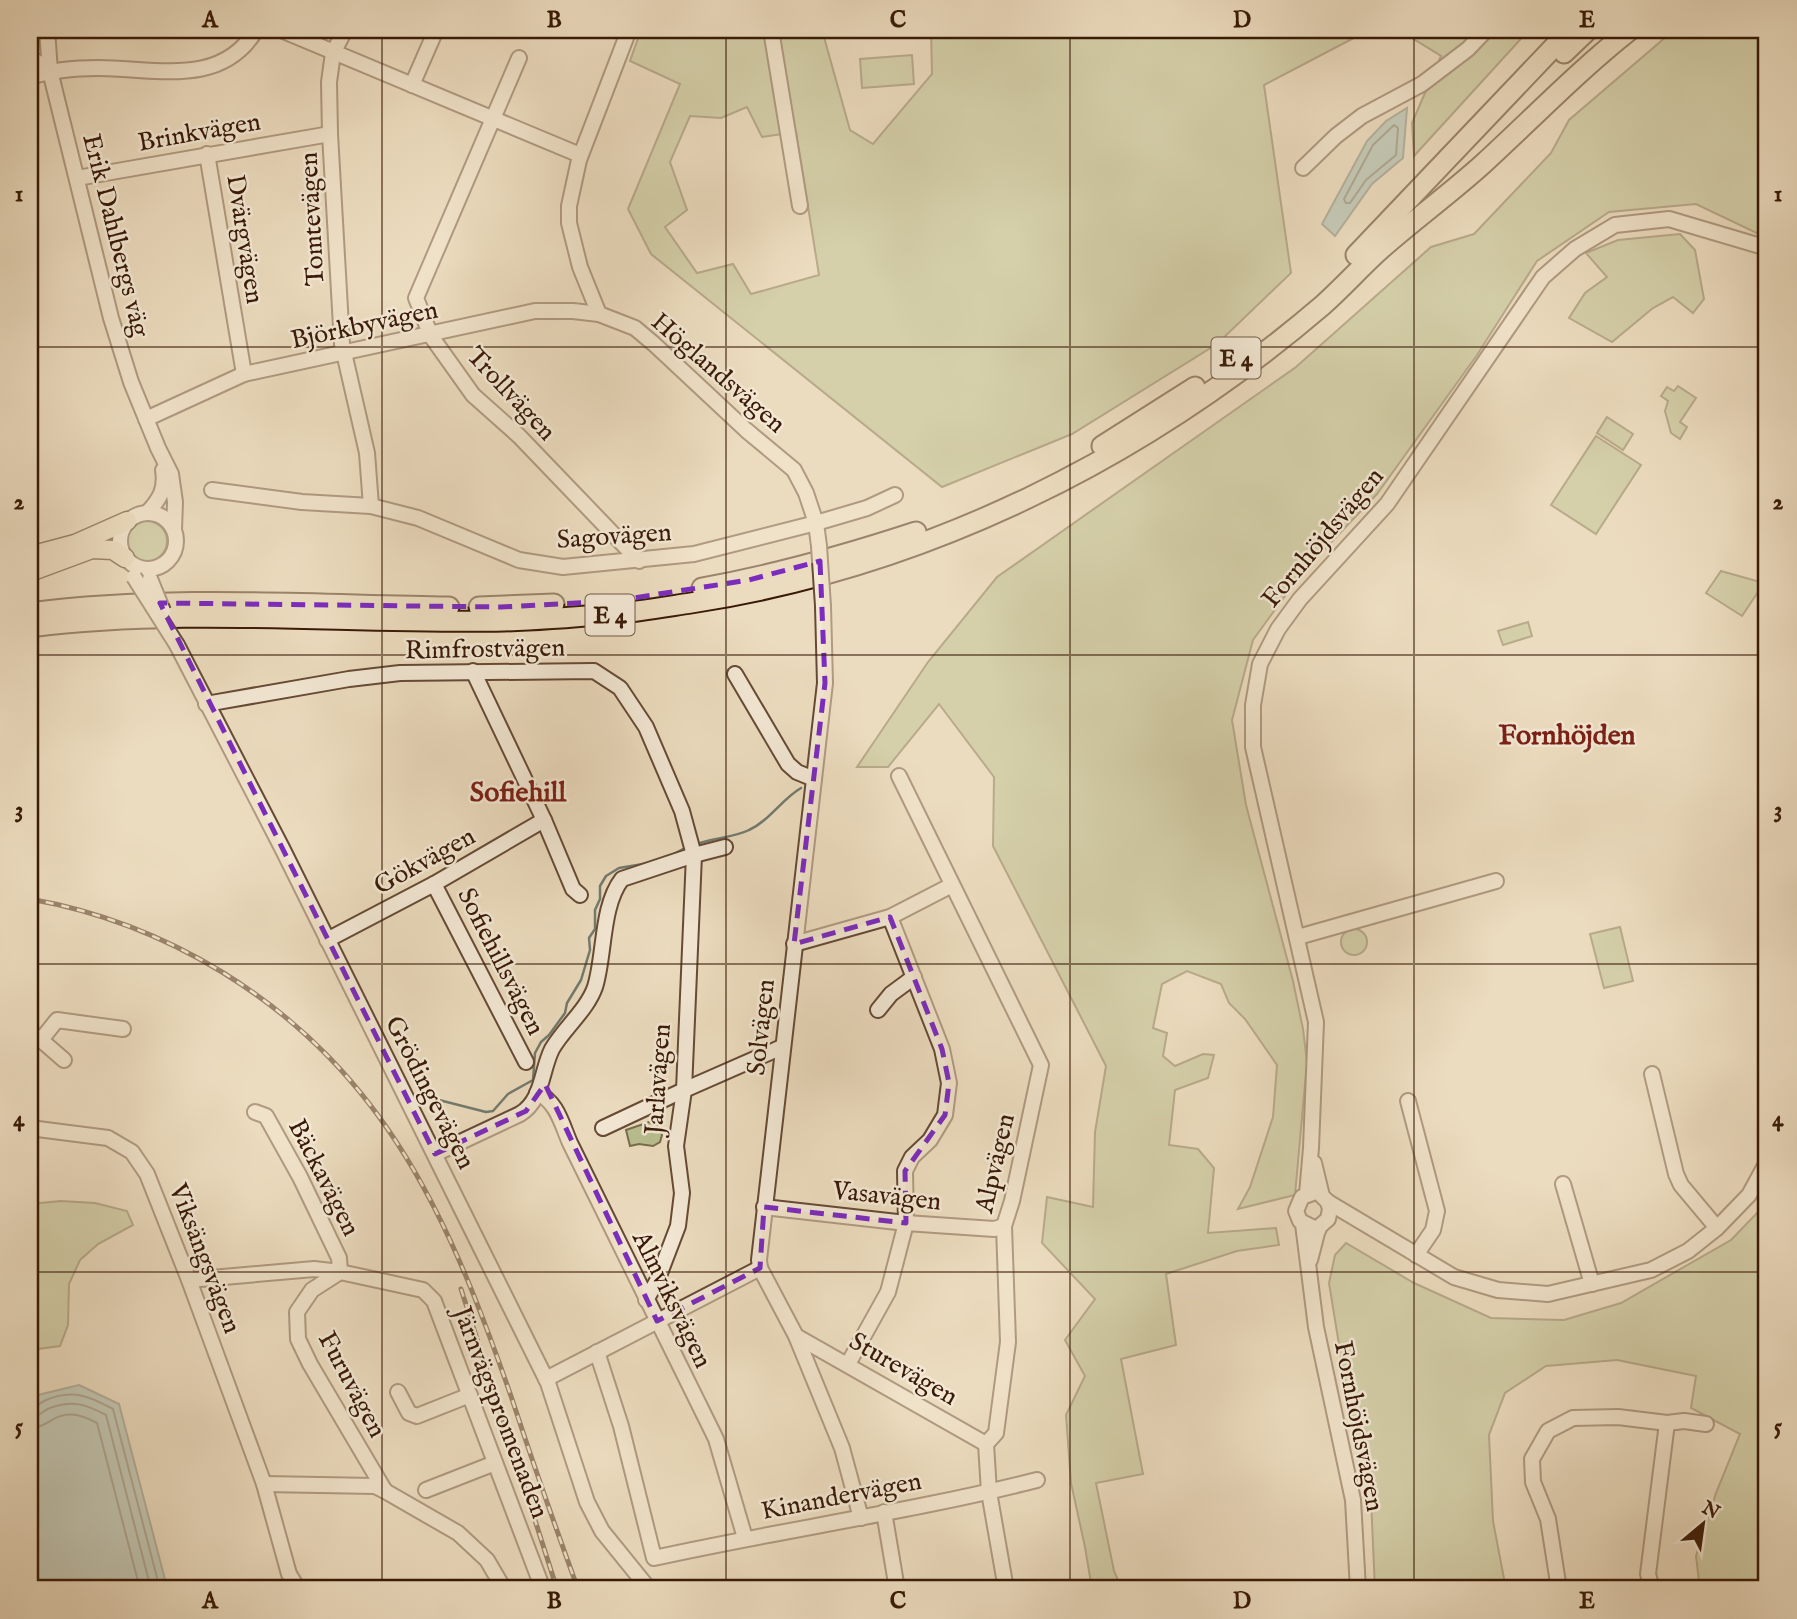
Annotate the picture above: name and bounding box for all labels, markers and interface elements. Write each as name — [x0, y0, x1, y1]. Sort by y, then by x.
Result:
text: A — [201, 6, 219, 35]
text: B — [546, 6, 562, 35]
text: C — [890, 6, 907, 35]
text: D — [1233, 6, 1251, 35]
text: E — [1579, 6, 1595, 35]
street label: Brinkvägen — [135, 105, 263, 159]
street label: Erik Dahlbergs väg — [74, 130, 157, 341]
street label: Tomtevägen — [293, 151, 332, 287]
street label: Dvärgvägen — [218, 172, 271, 306]
text: 1 — [15, 180, 23, 209]
text: 1 — [1774, 180, 1782, 209]
street label: Björkbyvägen — [288, 294, 441, 357]
street label: Höglandsvägen — [644, 306, 792, 441]
road number: E 4 — [1212, 338, 1260, 379]
street label: Trollvägen — [459, 340, 563, 448]
street label: Fornhöjdsvägen — [1255, 461, 1391, 615]
text: 2 — [14, 488, 25, 517]
text: 2 — [1773, 488, 1784, 517]
street label: Sagovägen — [556, 516, 673, 557]
road number: E 4 — [586, 594, 634, 636]
street label: Rimfrostvägen — [405, 632, 566, 667]
district label: Fornhöjden — [1499, 719, 1636, 754]
district label: Sofiehill — [470, 776, 567, 811]
text: 3 — [15, 796, 23, 825]
text: 3 — [1774, 796, 1782, 825]
street label: Gökvägen — [368, 820, 481, 903]
street label: Sofiehillsvägen — [449, 882, 552, 1041]
street label: Solvägen — [740, 977, 783, 1077]
street label: Grödingevägen — [377, 1011, 482, 1175]
street label: Jarlavägen — [638, 1022, 679, 1139]
text: 4 — [13, 1105, 25, 1134]
text: 4 — [1772, 1105, 1784, 1134]
street label: Alpvägen — [968, 1110, 1023, 1217]
street label: Bäckavägen — [280, 1114, 367, 1242]
street label: Vasavägen — [830, 1174, 943, 1219]
street label: Viksängsvägen — [161, 1178, 248, 1338]
street label: Almviksvägen — [624, 1225, 719, 1374]
street label: Järnvägspromenaden — [444, 1299, 556, 1523]
street label: Sturevägen — [843, 1325, 964, 1414]
street label: Furuvägen — [310, 1326, 393, 1444]
street label: Fornhöjdsvägen — [1326, 1338, 1391, 1515]
text: 5 — [15, 1413, 24, 1442]
text: 5 — [1774, 1413, 1783, 1442]
street label: Kinandervägen — [758, 1465, 924, 1528]
north arrow — [1668, 1490, 1738, 1560]
text: N — [1696, 1496, 1724, 1526]
text: A — [201, 1587, 219, 1616]
text: B — [546, 1587, 562, 1616]
text: C — [890, 1587, 907, 1616]
text: D — [1233, 1587, 1251, 1616]
text: E — [1579, 1587, 1595, 1616]

